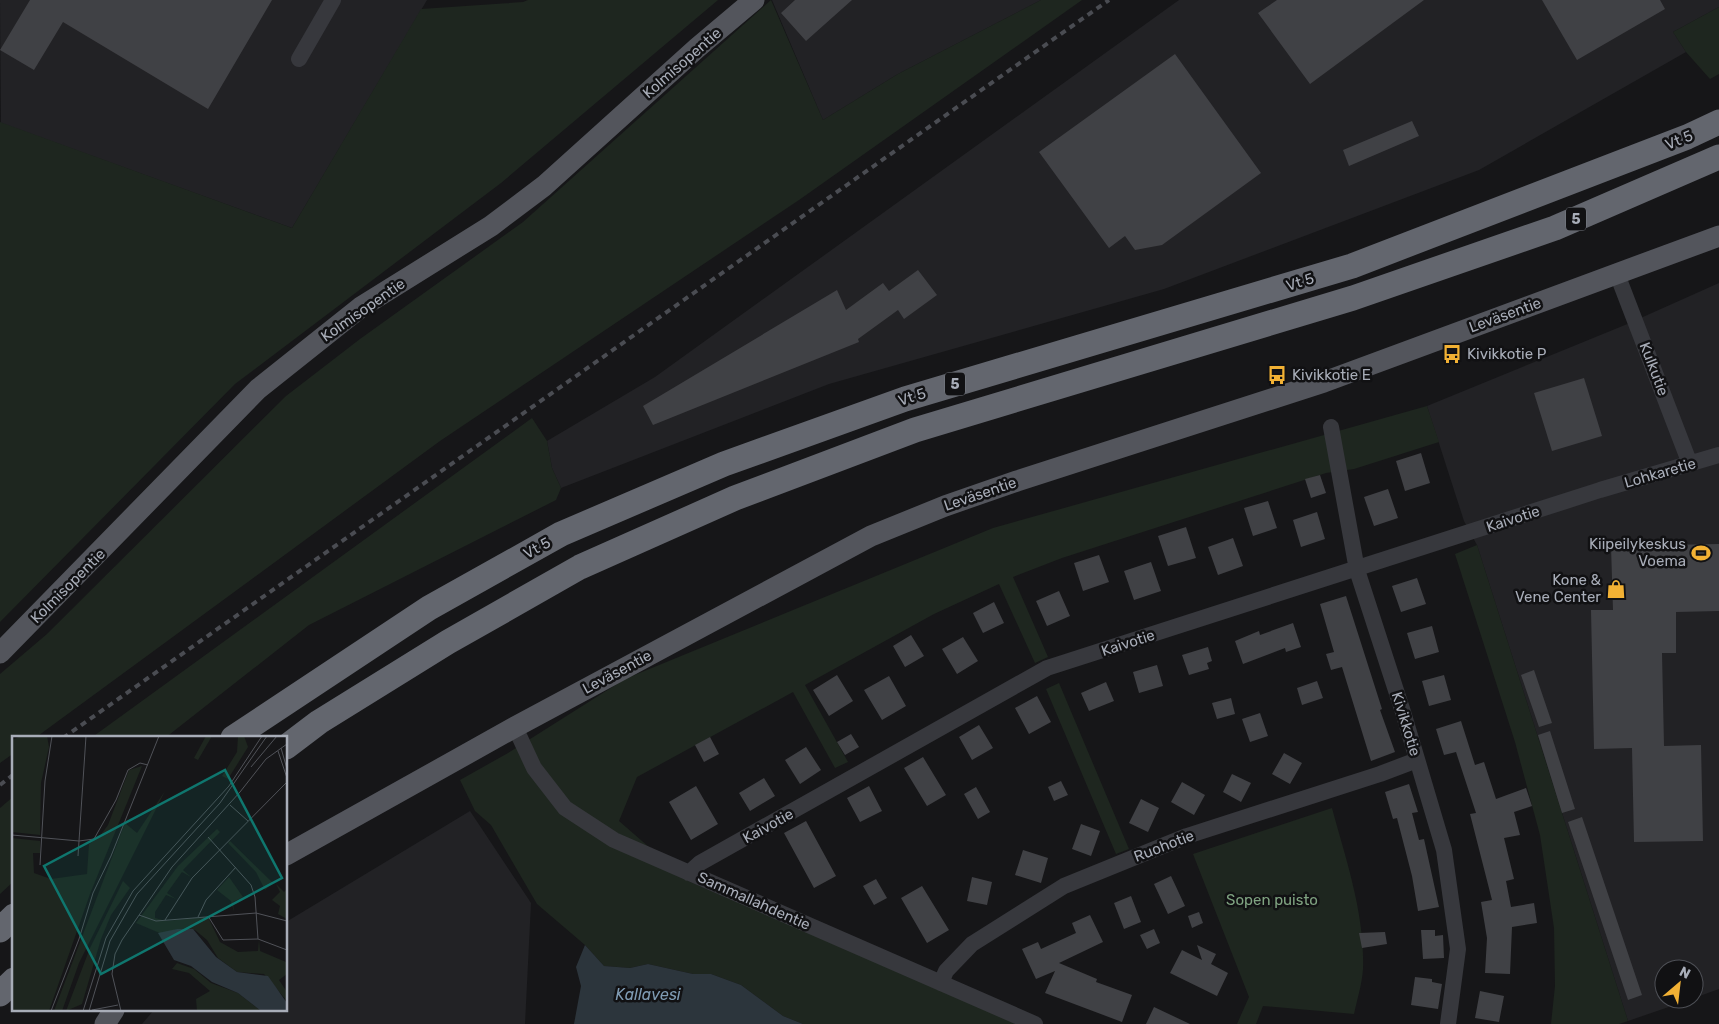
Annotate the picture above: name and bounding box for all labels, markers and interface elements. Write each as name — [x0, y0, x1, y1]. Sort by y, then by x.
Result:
street label: Kolmisopentie — [639, 24, 725, 102]
street label: Vt 5 — [1663, 126, 1695, 154]
road number: 5 — [1566, 208, 1586, 230]
street label: Vt 5 — [1284, 269, 1316, 295]
street label: Kolmisopentie — [318, 274, 408, 346]
street label: Leväsentie — [1466, 294, 1544, 336]
street label: Kulkutie — [1636, 340, 1672, 398]
bus stop icon: Kivikkotie P — [1441, 343, 1463, 365]
place label: Kivikkotie P — [1467, 345, 1547, 363]
bus stop icon: Kivikkotie E — [1266, 364, 1288, 386]
place label: Kivikkotie E — [1292, 366, 1371, 384]
road number: 5 — [945, 372, 965, 396]
street label: Vt 5 — [896, 384, 928, 410]
street label: Lohkaretie — [1622, 454, 1698, 492]
street label: Leväsentie — [941, 473, 1019, 515]
street label: Kaivotie — [1484, 502, 1542, 536]
street label: Vt 5 — [520, 533, 554, 563]
place label: Kiipeilykeskus Voema — [1589, 535, 1686, 570]
sports icon: Kiipeilykeskus Voema — [1690, 542, 1712, 564]
street label: Kolmisopentie — [27, 545, 109, 627]
place label: Kone & Vene Center — [1515, 571, 1602, 606]
shop icon: Kone & Vene Center — [1605, 578, 1627, 600]
street label: Kaivotie — [1099, 626, 1157, 660]
street label: Leväsentie — [579, 646, 655, 698]
street label: Kivikkotie — [1388, 690, 1424, 758]
inset map — [12, 736, 288, 1012]
street label: Kaivotie — [739, 805, 797, 847]
street label: Ruohotie — [1131, 826, 1197, 866]
street label: Sammallahdentie — [695, 868, 813, 934]
park label: Sopen puisto — [1226, 891, 1318, 909]
north arrow — [1654, 959, 1704, 1009]
text: N — [1676, 963, 1693, 983]
water label: Kallavesi — [615, 985, 682, 1004]

